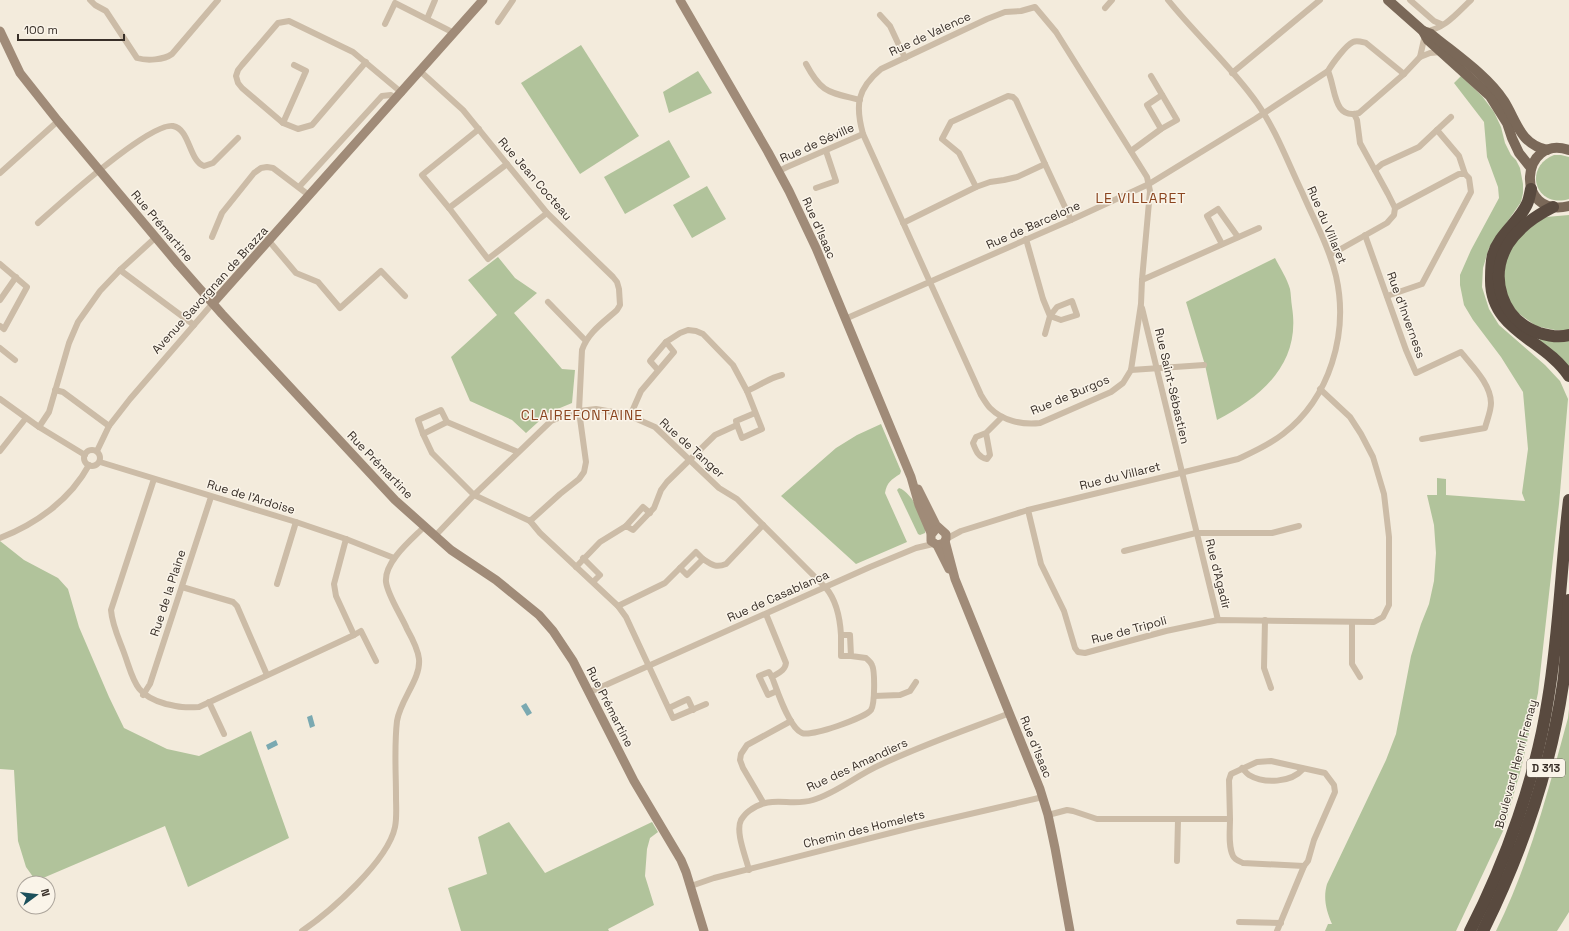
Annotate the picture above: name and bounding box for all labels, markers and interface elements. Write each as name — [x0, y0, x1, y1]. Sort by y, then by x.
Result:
street label: Rue de Valence — [887, 8, 973, 60]
scale bar — [18, 16, 124, 42]
text: 100 m — [24, 22, 58, 38]
street label: Rue de Séville — [777, 119, 857, 167]
street label: Rue Jean Cocteau — [495, 134, 575, 224]
street label: Rue du Villaret — [1303, 184, 1351, 266]
street label: Rue Prémartine — [127, 187, 197, 265]
district label: LE VILLARET — [1095, 189, 1187, 207]
street label: Rue d'Isaac — [798, 195, 840, 261]
street label: Rue de Barcelone — [983, 197, 1083, 253]
street label: Avenue Savorgnan de Brazza — [148, 223, 272, 357]
street label: Rue d'Inverness — [1383, 270, 1429, 360]
street label: Rue Saint-Sébastien — [1151, 327, 1193, 445]
street label: Rue de Burgos — [1028, 371, 1112, 419]
district label: CLAIREFONTAINE — [521, 406, 643, 424]
street label: Rue de Tanger — [656, 415, 728, 482]
street label: Rue Prémartine — [344, 428, 416, 502]
street label: Rue du Villaret — [1078, 458, 1162, 494]
street label: Rue de l'Ardoise — [205, 476, 297, 518]
street label: Rue d'Agadir — [1202, 537, 1235, 611]
street label: Rue de la Plaine — [146, 548, 190, 638]
street label: Rue de Casablanca — [725, 566, 831, 626]
street label: Rue de Tripoli — [1090, 612, 1168, 648]
street label: Rue Prémartine — [583, 664, 637, 750]
street label: Boulevard Henri Frenay — [1491, 698, 1541, 830]
street label: Rue d'Isaac — [1016, 713, 1056, 781]
street label: Rue des Amandiers — [804, 735, 910, 795]
road number: D 313 — [1527, 759, 1565, 777]
street label: Chemin des Homelets — [802, 806, 926, 852]
north arrow — [16, 875, 56, 915]
text: N — [38, 887, 53, 898]

